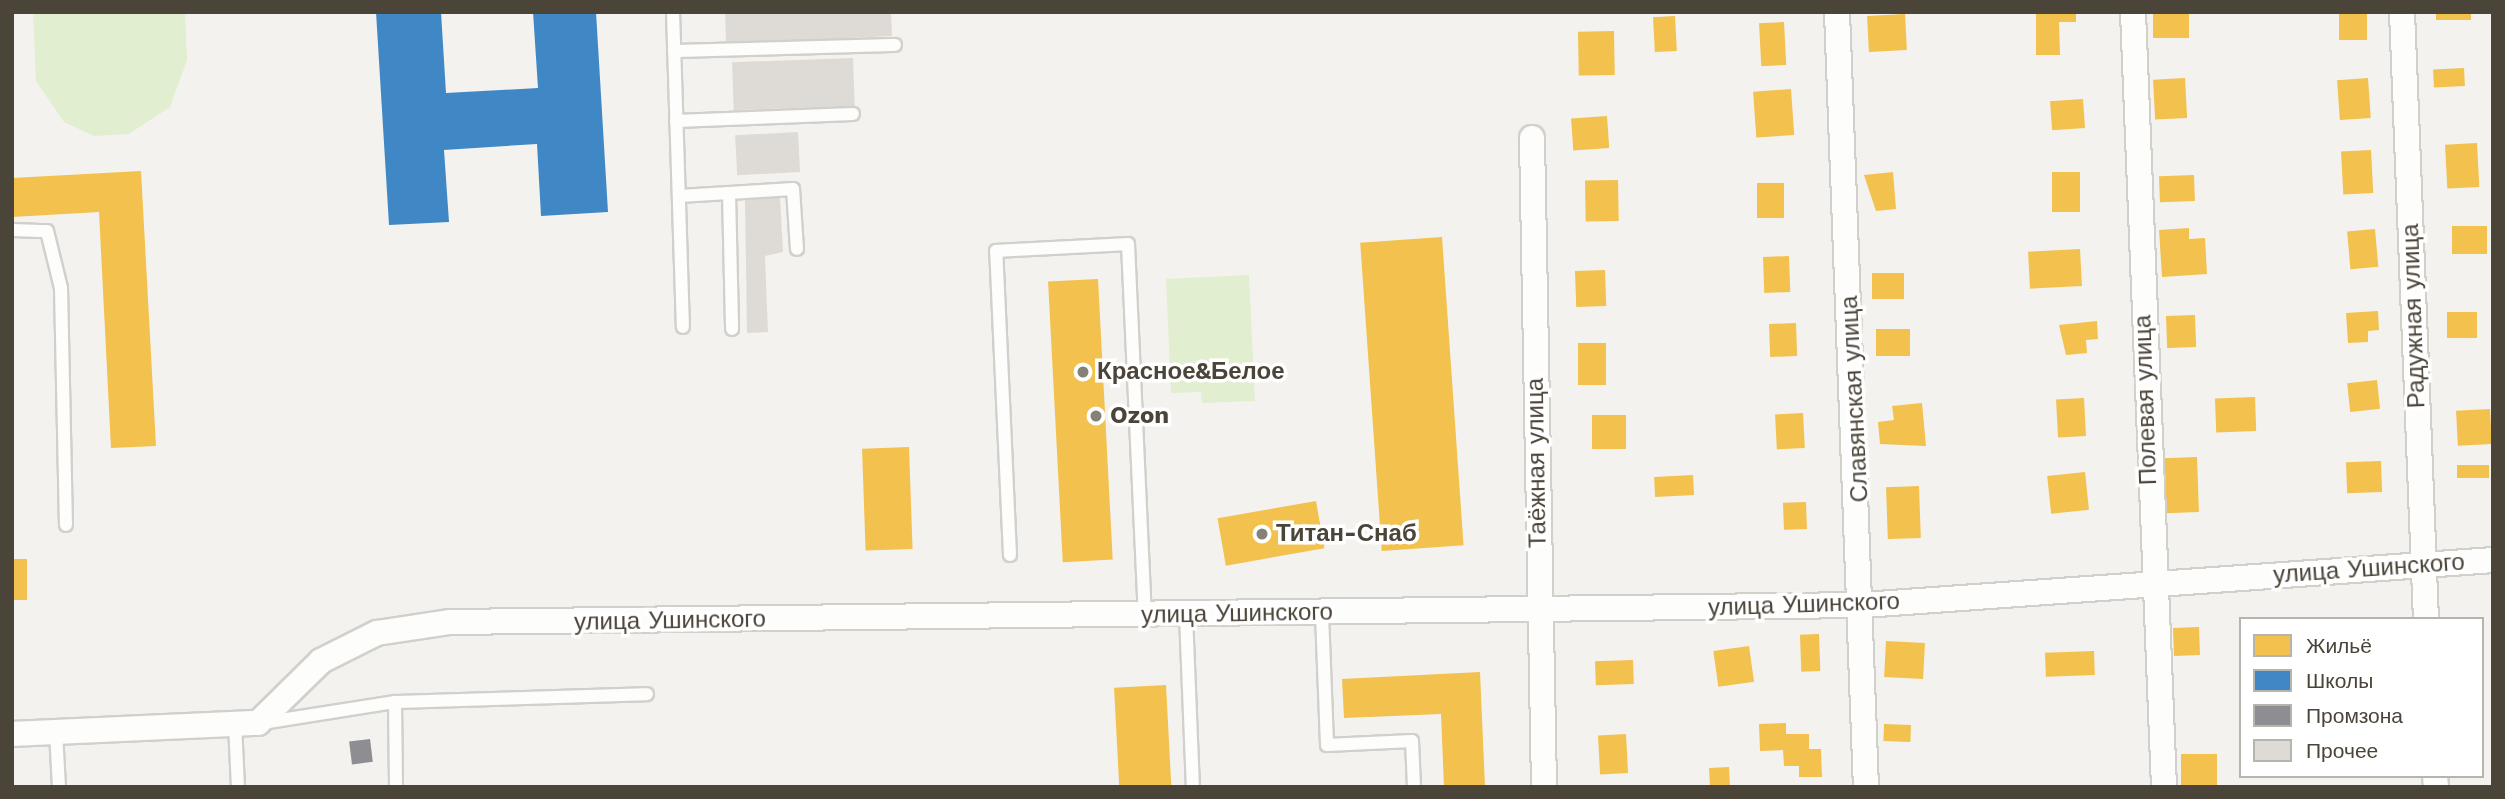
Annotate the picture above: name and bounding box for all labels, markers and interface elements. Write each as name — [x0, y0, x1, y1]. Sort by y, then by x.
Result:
street label: Радужная улица — [2396, 223, 2432, 409]
street label: Славянская улица — [1835, 295, 1875, 503]
street label: Полевая улица — [2129, 314, 2163, 486]
place label: Красное&Белое — [1097, 358, 1285, 386]
marker: Красное&Белое — [1075, 364, 1091, 380]
street label: Таёжная улица — [1521, 378, 1553, 548]
place label: Ozon — [1110, 402, 1169, 430]
marker: Ozon — [1088, 408, 1104, 424]
place label: Титан-Снаб — [1276, 520, 1417, 548]
marker: Титан-Снаб — [1254, 526, 1270, 542]
street label: улица Ушинского — [2272, 548, 2466, 590]
street label: улица Ушинского — [1708, 587, 1900, 623]
street label: улица Ушинского — [1141, 598, 1333, 630]
street label: улица Ушинского — [574, 605, 766, 637]
legend — [2239, 617, 2484, 778]
text: Жильё — [2306, 633, 2372, 658]
text: Школы — [2306, 668, 2373, 693]
text: Промзона — [2306, 703, 2403, 728]
text: Прочее — [2306, 738, 2378, 763]

